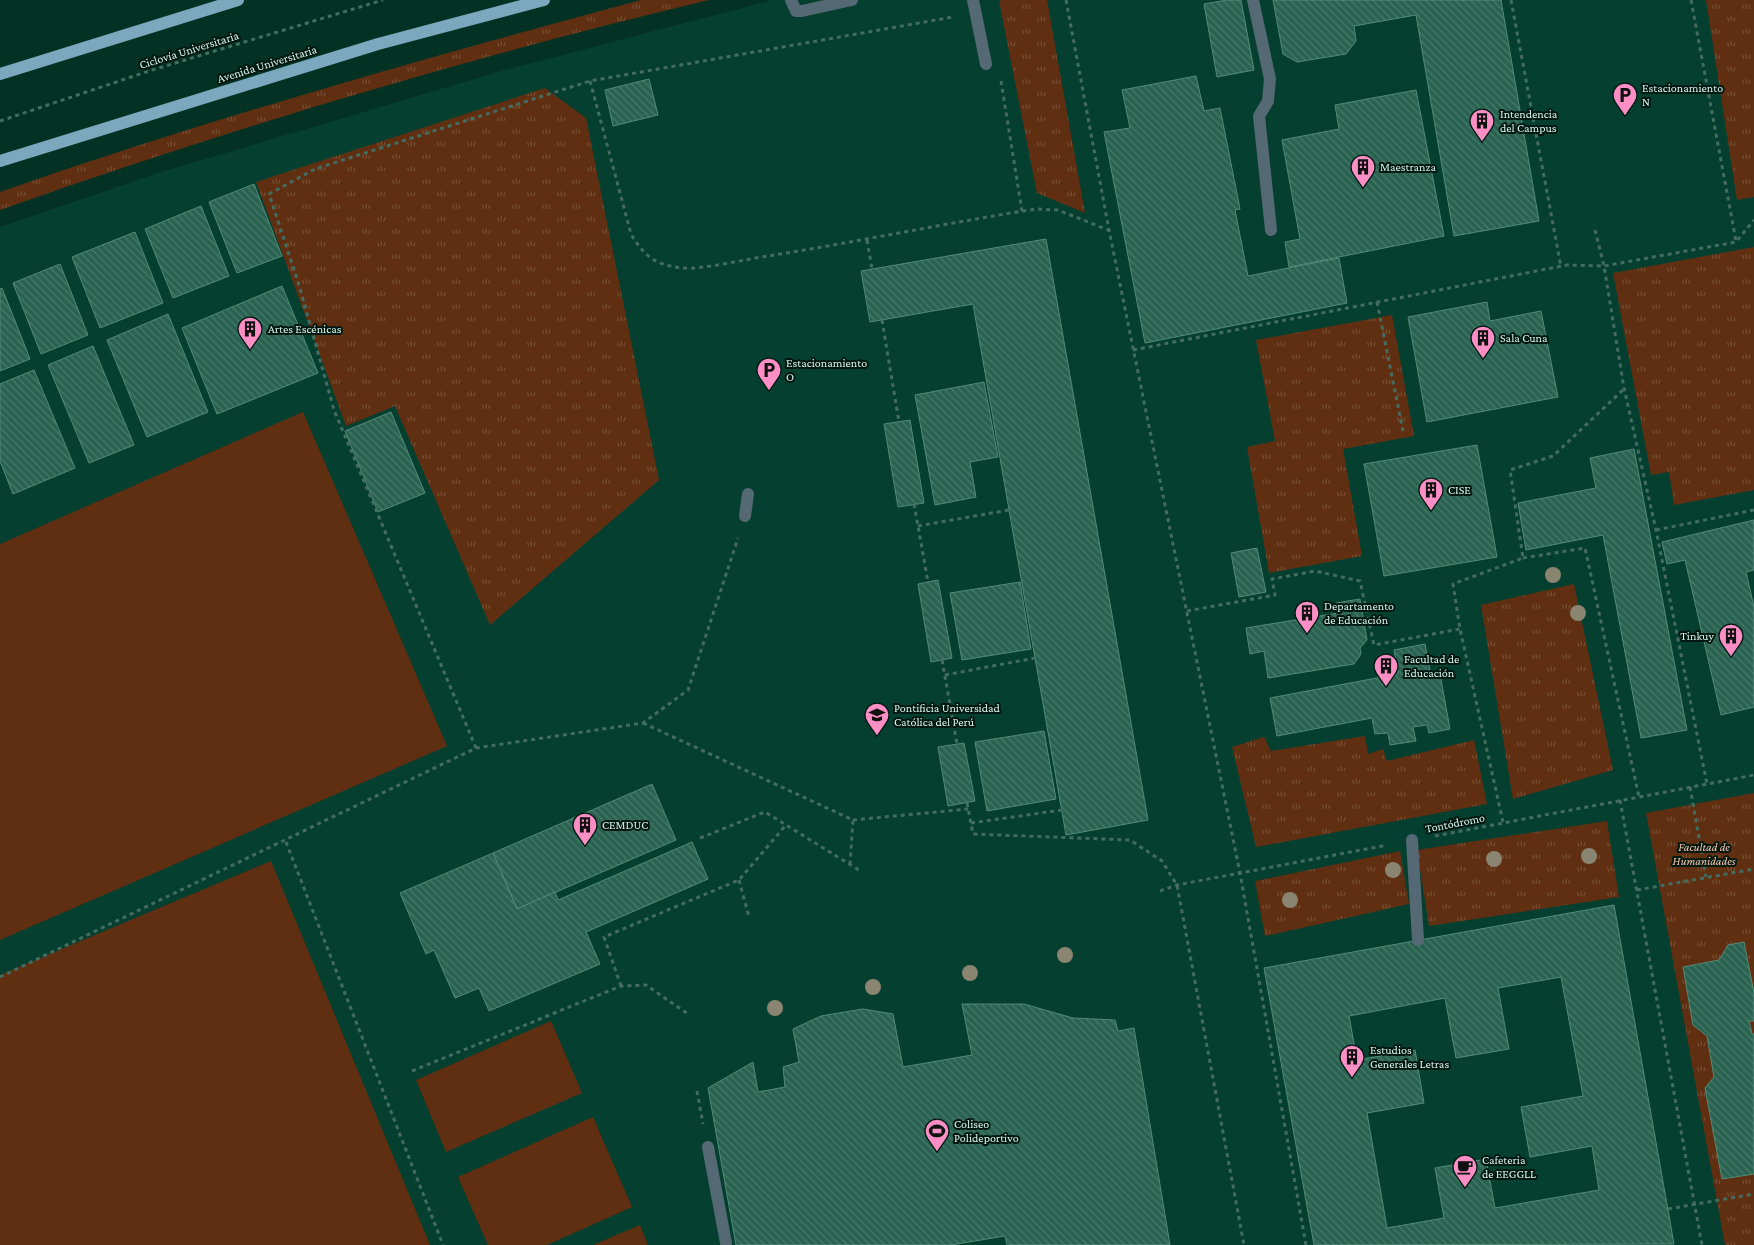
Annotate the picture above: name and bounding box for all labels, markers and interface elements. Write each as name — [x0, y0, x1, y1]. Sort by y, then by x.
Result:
street label: Ciclovía Universitaria — [138, 28, 241, 72]
street label: Avenida Universitaria — [215, 42, 319, 86]
place label: Estacionamiento N — [1642, 81, 1723, 109]
parking icon: Estacionamiento N — [1612, 82, 1638, 116]
place label: Intendencia del Campus — [1500, 107, 1558, 135]
building icon: Intendencia del Campus — [1469, 108, 1495, 142]
building icon: Maestranza — [1350, 154, 1376, 188]
place label: Maestranza — [1380, 160, 1437, 174]
building icon: Artes Escénicas — [237, 316, 263, 350]
place label: Artes Escénicas — [268, 322, 342, 336]
building icon: Sala Cuna — [1470, 325, 1496, 359]
place label: Sala Cuna — [1500, 331, 1548, 345]
place label: Estacionamiento O — [786, 356, 867, 384]
parking icon: Estacionamiento O — [756, 357, 782, 391]
building icon: CISE — [1418, 477, 1444, 511]
place label: CISE — [1448, 483, 1471, 497]
place label: Departamento de Educación — [1324, 599, 1394, 627]
building icon: Departamento de Educación — [1294, 600, 1320, 634]
building icon: Tinkuy — [1718, 623, 1744, 657]
place label: Tinkuy — [1680, 629, 1714, 643]
place label: Facultad de Educación — [1404, 652, 1459, 680]
building icon: Facultad de Educación — [1373, 653, 1399, 687]
place label: Pontificia Universidad Católica del Perú — [894, 701, 1001, 729]
school or university icon: Pontificia Universidad Católica del Perú — [864, 702, 890, 736]
street label: Tontódromo — [1424, 810, 1486, 836]
building icon: CEMDUC — [572, 812, 598, 846]
place label: CEMDUC — [602, 818, 648, 832]
park label: Facultad de Humanidades — [1673, 840, 1736, 868]
place label: Estudios Generales Letras — [1370, 1043, 1449, 1071]
building icon: Estudios Generales Letras — [1339, 1044, 1365, 1078]
place label: Coliseo Polideportivo — [954, 1117, 1019, 1145]
sports icon: Coliseo Polideportivo — [924, 1118, 950, 1152]
place label: Cafeteria de EEGGLL — [1482, 1153, 1536, 1181]
cafe icon: Cafeteria de EEGGLL — [1452, 1154, 1478, 1188]

